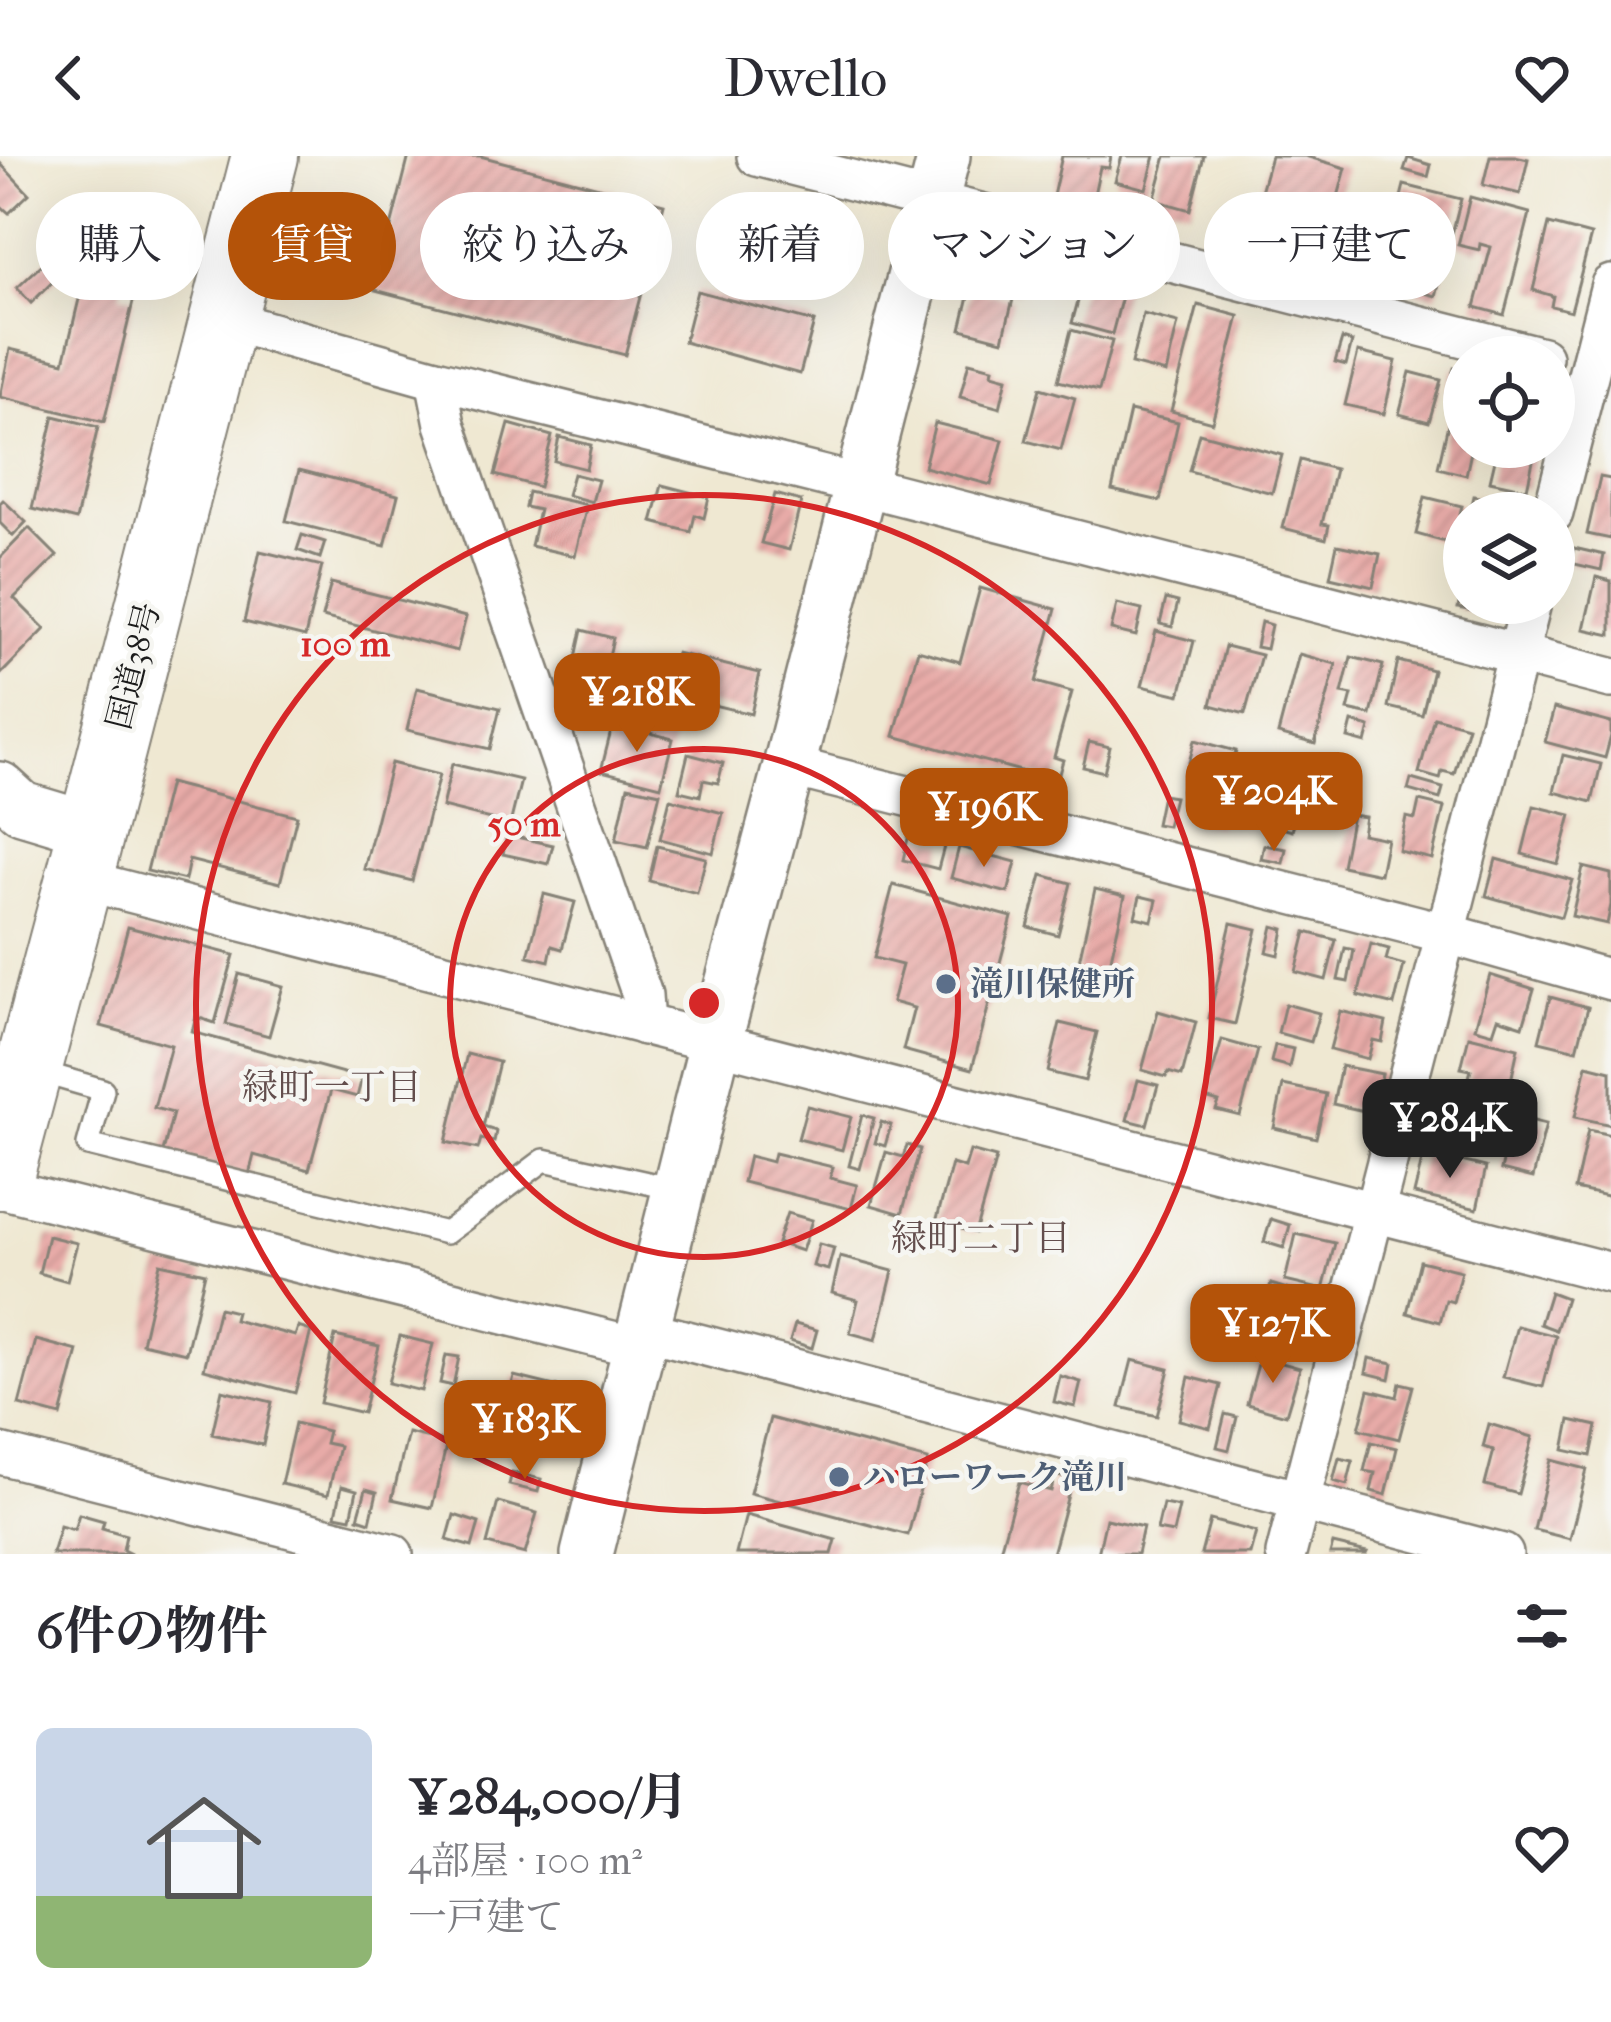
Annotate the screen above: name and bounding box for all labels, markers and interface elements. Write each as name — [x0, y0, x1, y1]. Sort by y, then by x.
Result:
icon: back — [36, 45, 102, 111]
icon: heart — [1509, 45, 1575, 111]
text: Dwello — [724, 47, 887, 110]
chip: 購入 — [36, 192, 204, 300]
chip: 賃貸 — [228, 192, 396, 300]
chip: 絞り込み — [420, 192, 672, 300]
chip: 新着 — [696, 192, 864, 300]
chip: マンション — [888, 192, 1180, 300]
chip: 一戸建て — [1204, 192, 1456, 300]
map controls — [1443, 336, 1575, 624]
button: locate — [1443, 336, 1575, 468]
button: layers — [1443, 492, 1575, 624]
street label: 国道38号 — [99, 599, 169, 733]
text: 100 m — [300, 623, 391, 665]
pin: ¥218K — [553, 653, 721, 755]
text: ¥218K — [581, 669, 693, 715]
pin: ¥204K — [1190, 752, 1358, 854]
pin: ¥196K — [900, 768, 1068, 870]
text: ¥204K — [1213, 768, 1335, 814]
text: ¥196K — [927, 784, 1041, 830]
text: 50 m — [488, 803, 562, 845]
place label: 滝川保健所 — [970, 965, 1135, 1004]
marker: 滝川保健所 — [933, 971, 959, 997]
centre of rings — [683, 982, 725, 1024]
district label: 緑町一丁目 — [242, 1066, 422, 1108]
pin: ¥284K — [1366, 1079, 1534, 1181]
text: ¥284K — [1389, 1095, 1511, 1141]
district label: 緑町二丁目 — [891, 1217, 1071, 1259]
pin: ¥127K — [1189, 1284, 1357, 1386]
text: ¥127K — [1217, 1300, 1329, 1346]
pin: ¥183K — [441, 1380, 609, 1482]
text: ¥183K — [471, 1396, 579, 1442]
place label: ハローワーク滝川 — [863, 1458, 1127, 1497]
marker: ハローワーク滝川 — [826, 1464, 852, 1490]
icon: filters — [1509, 1593, 1575, 1659]
text: 6件の物件 — [36, 1601, 268, 1661]
text: ¥284,000/月 — [408, 1767, 689, 1827]
icon: home — [132, 1776, 276, 1920]
icon: heart — [1509, 1815, 1575, 1881]
text: 4部屋 · 100 m² — [408, 1838, 642, 1884]
text: 一戸建て — [408, 1894, 564, 1940]

